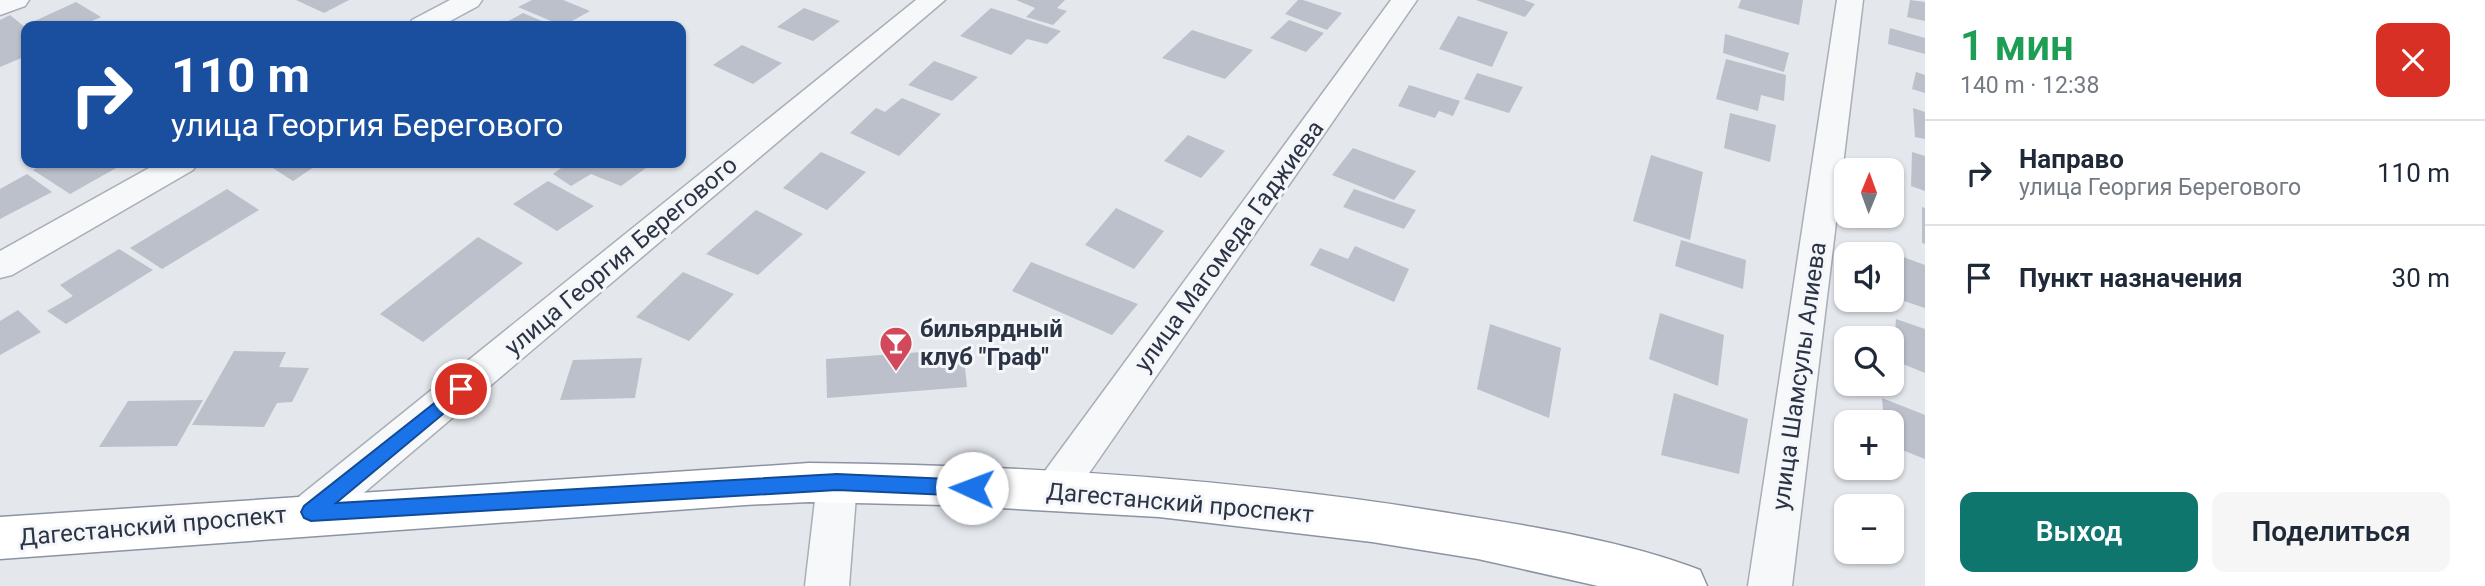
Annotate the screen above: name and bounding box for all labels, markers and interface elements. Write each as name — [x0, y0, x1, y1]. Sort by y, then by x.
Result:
text: 1 мин — [1960, 21, 2074, 70]
button: close — [2376, 23, 2450, 97]
text: 110 m — [171, 47, 310, 104]
icon: right — [56, 49, 147, 140]
text: 140 m · 12:38 — [1960, 72, 2099, 99]
text: улица Георгия Берегового — [171, 106, 564, 144]
street label: улица Магомеда Гаджиева — [1128, 115, 1330, 377]
text: Направо — [2019, 144, 2124, 174]
street label: улица Георгия Берегового — [499, 151, 743, 361]
icon: right — [1960, 154, 1998, 192]
north arrow — [1834, 158, 1904, 228]
map controls — [1834, 158, 1904, 564]
text: 110 m — [2377, 158, 2450, 188]
text: улица Георгия Берегового — [2019, 174, 2301, 201]
street label: улица Шамсулы Алиева — [1766, 240, 1832, 512]
button: sound — [1834, 242, 1904, 312]
icon: arrive — [1960, 259, 1998, 297]
text: Пункт назначения — [2019, 263, 2243, 293]
text: 30 m — [2392, 263, 2450, 293]
place label: бильярдный клуб "Граф" — [920, 315, 1063, 371]
bar icon: бильярдный клуб "Граф" — [877, 324, 915, 373]
button: search — [1834, 326, 1904, 396]
pin — [431, 359, 491, 419]
icon: arrive — [442, 370, 480, 408]
button: + — [1834, 410, 1904, 480]
position arrow — [935, 451, 1009, 525]
street label: Дагестанский проспект — [1045, 477, 1315, 529]
button: Выход — [1960, 492, 2198, 572]
button: Поделиться — [2212, 492, 2450, 572]
button: − — [1834, 494, 1904, 564]
street label: Дагестанский проспект — [18, 500, 288, 552]

